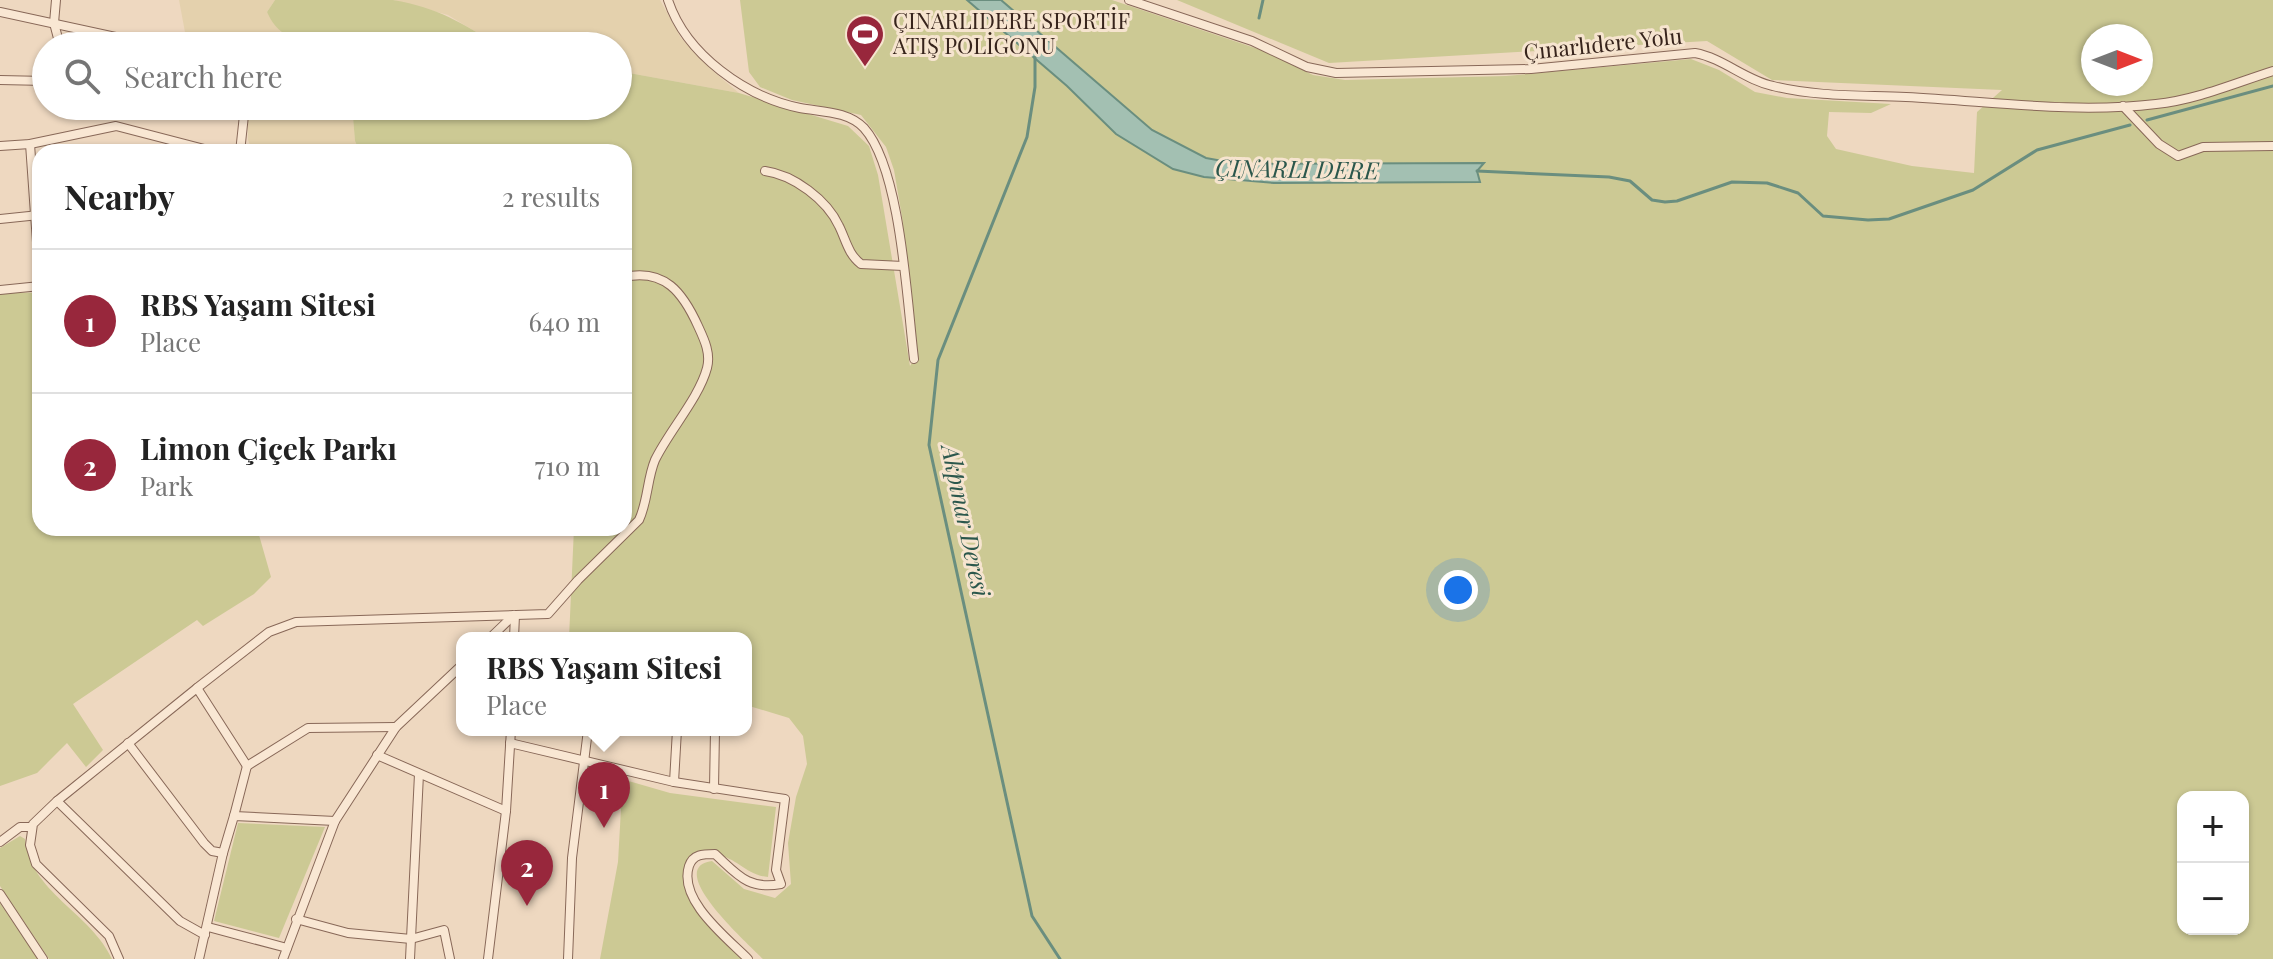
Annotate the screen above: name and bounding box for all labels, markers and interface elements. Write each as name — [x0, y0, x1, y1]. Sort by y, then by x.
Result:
place label: ÇINARLIDERE SPORTİF ATIŞ POLİGONU — [892, 5, 1130, 60]
sports icon: ÇINARLIDERE SPORTİF ATIŞ POLİGONU — [844, 13, 886, 68]
street label: Çınarlıdere Yolu — [1522, 20, 1684, 66]
north arrow — [2081, 24, 2153, 96]
search box — [32, 32, 632, 120]
icon: search — [60, 54, 104, 98]
text: Search here — [124, 56, 283, 96]
water label: ÇINARLI DERE — [1215, 151, 1380, 185]
text: Nearby — [64, 173, 175, 219]
text: 2 results — [502, 179, 600, 214]
text: RBS Yaşam Sitesi — [140, 284, 376, 324]
text: 1 — [85, 304, 95, 339]
text: 640 m — [529, 304, 600, 339]
text: Place — [140, 324, 201, 359]
text: Limon Çiçek Parkı — [140, 428, 397, 468]
water label: Akpınar Deresi — [935, 439, 999, 600]
text: 2 — [83, 448, 97, 483]
text: 710 m — [535, 448, 600, 483]
text: Park — [140, 468, 193, 503]
your location — [1438, 570, 1478, 610]
popup — [456, 632, 752, 736]
text: RBS Yaşam Sitesi — [486, 647, 722, 687]
text: Place — [486, 687, 547, 722]
pin: 1 — [578, 762, 630, 828]
map controls — [2177, 791, 2249, 935]
button: + — [2177, 791, 2249, 863]
pin: 2 — [501, 840, 553, 906]
button: − — [2177, 863, 2249, 935]

